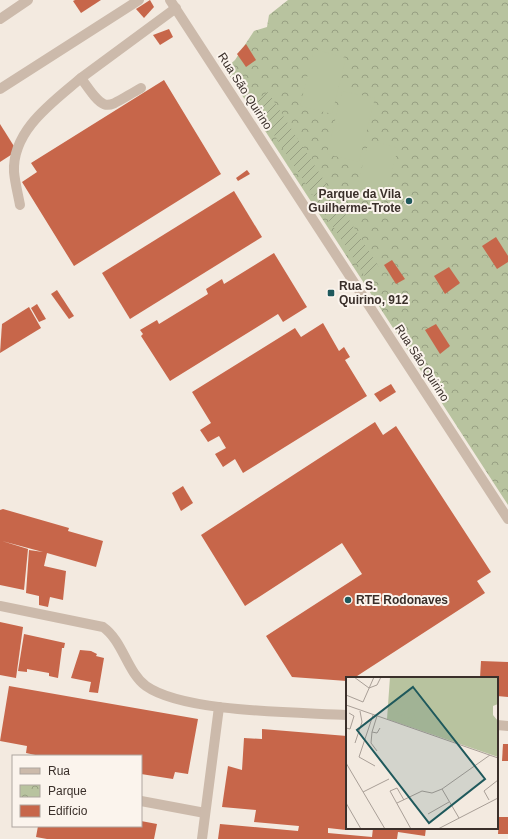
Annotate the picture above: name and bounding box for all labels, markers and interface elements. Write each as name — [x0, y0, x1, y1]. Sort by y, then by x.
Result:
street label: Rua São Quirino — [215, 50, 275, 132]
place label: Parque da Vila Guilherme-Trote — [308, 187, 401, 215]
marker: Parque da Vila Guilherme-Trote — [404, 196, 414, 206]
place label: Rua S. Quirino, 912 — [339, 279, 409, 307]
marker: Rua S. Quirino, 912 — [326, 288, 336, 298]
street label: Rua São Quirino — [392, 322, 452, 404]
place label: RTE Rodonaves — [356, 593, 448, 607]
marker: RTE Rodonaves — [343, 595, 353, 605]
inset map — [346, 677, 498, 829]
legend — [12, 755, 142, 827]
text: Rua — [48, 764, 70, 778]
text: Parque — [48, 784, 87, 798]
text: Edifício — [48, 804, 88, 818]

